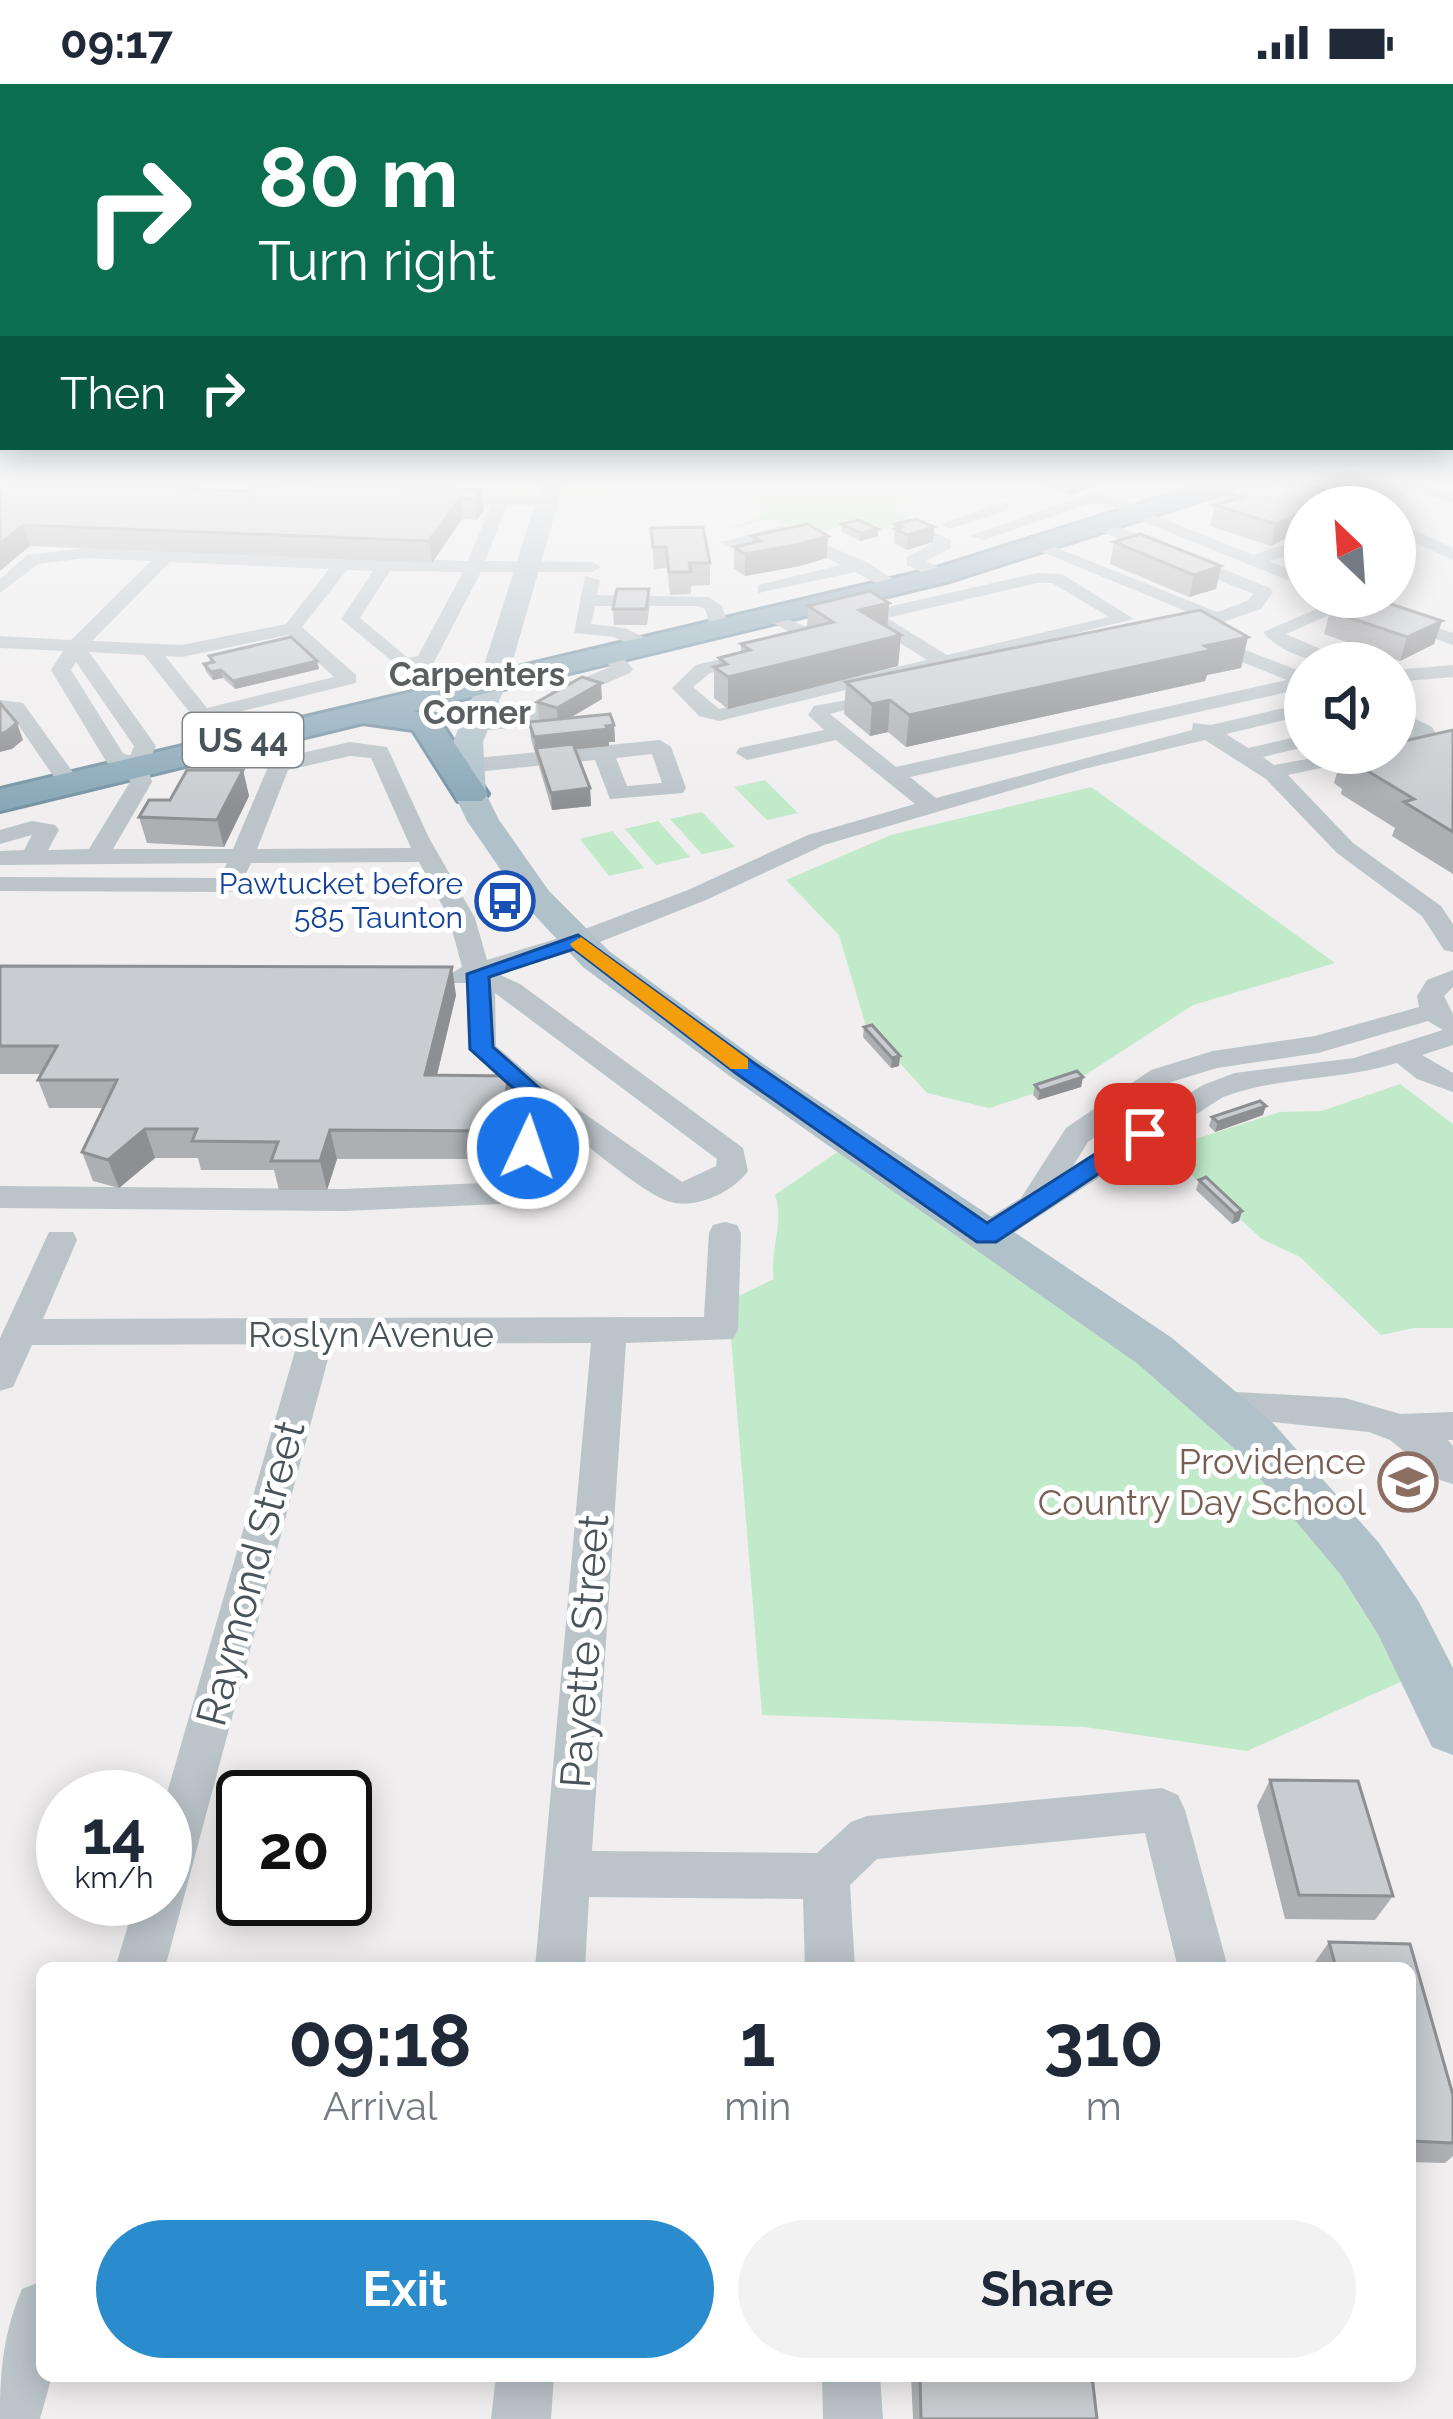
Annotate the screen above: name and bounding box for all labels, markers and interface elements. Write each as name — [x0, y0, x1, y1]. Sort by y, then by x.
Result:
text: 09:17 — [60, 16, 173, 69]
text: 80 m — [258, 128, 459, 227]
icon: right — [60, 132, 216, 288]
text: Turn right — [258, 229, 496, 293]
icon: right — [190, 360, 256, 426]
text: Then — [60, 367, 166, 420]
north arrow — [1284, 486, 1416, 618]
map controls — [1284, 486, 1416, 774]
button: sound — [1284, 642, 1416, 774]
district label: Carpenters Corner — [389, 655, 565, 732]
road number: US 44 — [183, 713, 303, 767]
place label: Pawtucket before 585 Taunton — [219, 866, 463, 935]
bus stop icon: Pawtucket before 585 Taunton — [474, 870, 536, 932]
pin — [1094, 1083, 1196, 1185]
position arrow — [465, 1085, 591, 1211]
icon: arrive — [1112, 1101, 1178, 1167]
street label: Roslyn Avenue — [248, 1313, 494, 1355]
street label: Raymond Street — [186, 1415, 315, 1731]
place label: Providence Country Day School — [1038, 1440, 1366, 1523]
school or university icon: Providence Country Day School — [1377, 1451, 1439, 1513]
street label: Payette Street — [550, 1513, 619, 1789]
speed limit sign: 20 — [216, 1770, 372, 1926]
text: 14 — [82, 1798, 146, 1868]
text: km/h — [74, 1860, 154, 1895]
text: 09:18 — [288, 1998, 472, 2083]
text: 1 — [740, 1998, 776, 2083]
text: 310 — [1044, 1998, 1164, 2083]
text: Arrival — [323, 2083, 437, 2129]
text: min — [724, 2083, 791, 2129]
text: m — [1086, 2083, 1122, 2129]
button: Exit — [96, 2220, 714, 2358]
button: Share — [738, 2220, 1356, 2358]

